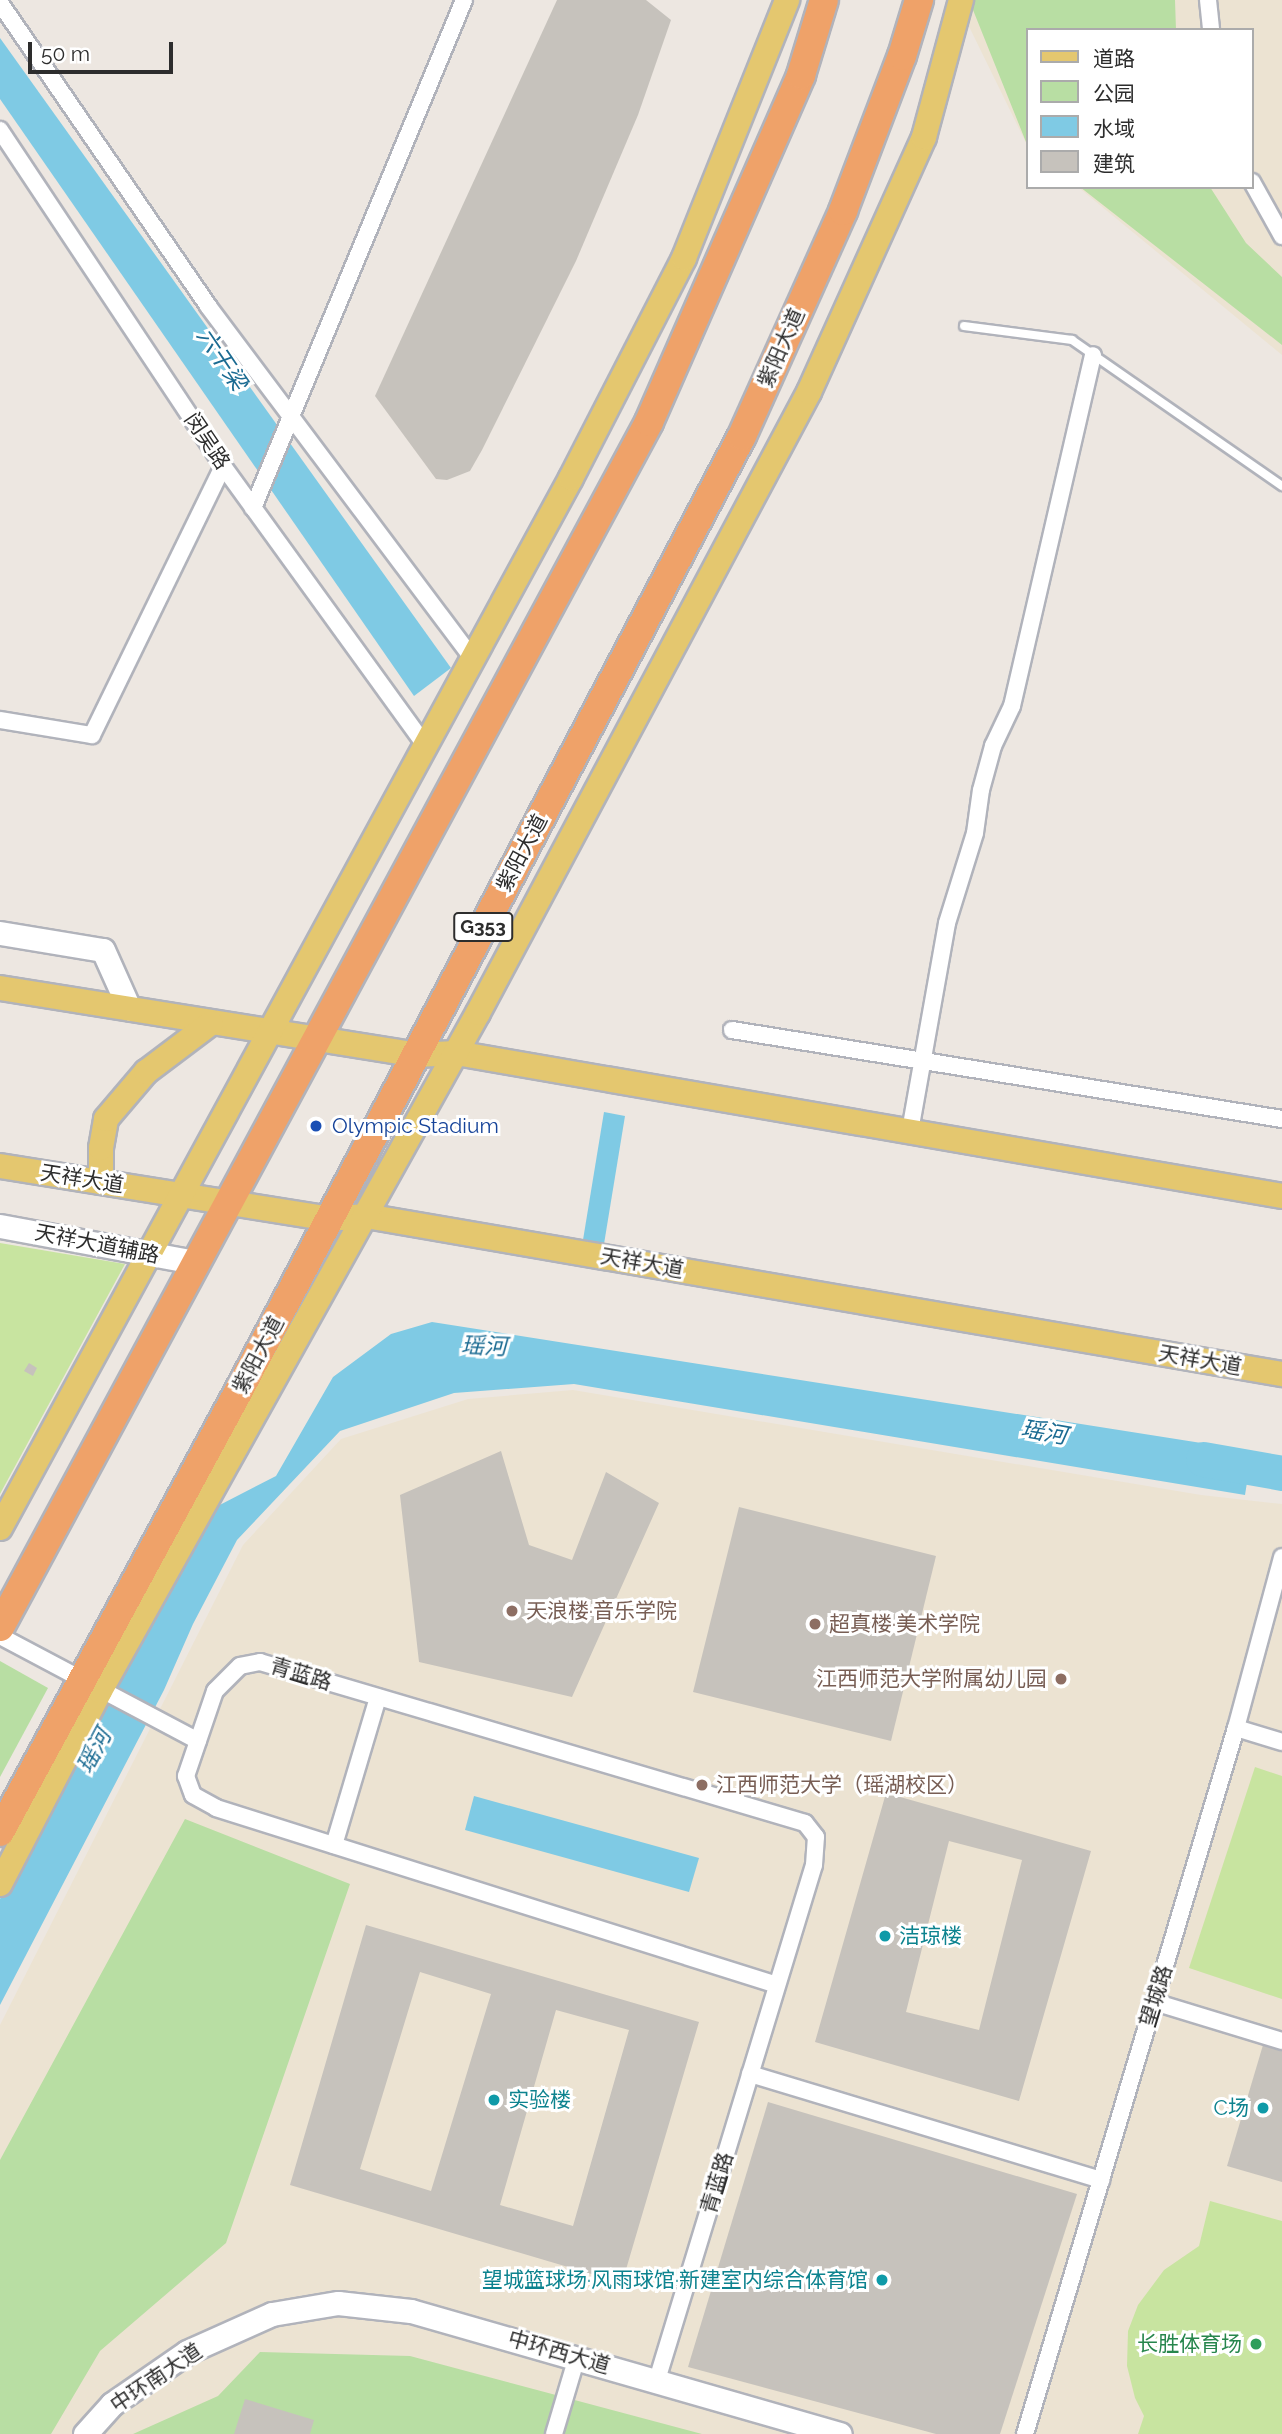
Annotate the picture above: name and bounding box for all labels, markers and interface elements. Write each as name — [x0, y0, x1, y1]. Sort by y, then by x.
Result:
scale bar — [32, 28, 177, 72]
legend — [1026, 28, 1254, 189]
text: 50 m — [41, 41, 90, 66]
text: 道路 — [1093, 46, 1135, 71]
text: 公园 — [1093, 81, 1135, 106]
text: 水域 — [1093, 116, 1135, 141]
text: 建筑 — [1093, 151, 1135, 176]
street label: 紫阳大道 — [752, 305, 810, 391]
water label: 六干梁 — [191, 323, 253, 395]
street label: 闵吴路 — [179, 408, 235, 474]
street label: 紫阳大道 — [491, 810, 553, 896]
road number: G353 — [452, 911, 514, 942]
place label: Olympic Stadium — [332, 1113, 499, 1139]
marker: Olympic Stadium — [306, 1116, 326, 1136]
street label: 天祥大道 — [39, 1160, 125, 1198]
street label: 天祥大道辅路 — [33, 1220, 161, 1268]
street label: 天祥大道 — [598, 1243, 686, 1283]
street label: 紫阳大道 — [227, 1312, 289, 1398]
water label: 瑶河 — [461, 1331, 507, 1361]
street label: 天祥大道 — [1156, 1340, 1244, 1380]
water label: 瑶河 — [1019, 1414, 1069, 1450]
place label: 天浪楼·音乐学院 — [526, 1598, 677, 1624]
marker: 天浪楼·音乐学院 — [504, 1603, 520, 1619]
place label: 超真楼·美术学院 — [829, 1611, 980, 1637]
marker: 超真楼·美术学院 — [807, 1616, 823, 1632]
street label: 青蓝路 — [267, 1653, 335, 1695]
place label: 江西师范大学附属幼儿园 — [816, 1666, 1047, 1692]
marker: 江西师范大学附属幼儿园 — [1053, 1671, 1069, 1687]
water label: 瑶河 — [71, 1724, 117, 1778]
place label: 江西师范大学（瑶湖校区） — [716, 1772, 968, 1798]
marker: 江西师范大学（瑶湖校区） — [694, 1777, 710, 1793]
place label: 洁琼楼 — [899, 1923, 962, 1949]
marker: 洁琼楼 — [877, 1928, 893, 1944]
street label: 望城路 — [1135, 1962, 1177, 2030]
place label: 实验楼 — [508, 2087, 571, 2113]
marker: 实验楼 — [486, 2092, 502, 2108]
place label: C场 — [1214, 2095, 1249, 2121]
marker: C场 — [1255, 2100, 1271, 2116]
street label: 青蓝路 — [696, 2149, 738, 2217]
place label: 望城篮球场·风雨球馆·新建室内综合体育馆 — [482, 2267, 868, 2293]
marker: 望城篮球场·风雨球馆·新建室内综合体育馆 — [874, 2272, 890, 2288]
street label: 中环西大道 — [505, 2325, 613, 2379]
place label: 长胜体育场 — [1137, 2331, 1242, 2357]
marker: 长胜体育场 — [1248, 2336, 1264, 2352]
street label: 中环南大道 — [105, 2338, 207, 2418]

